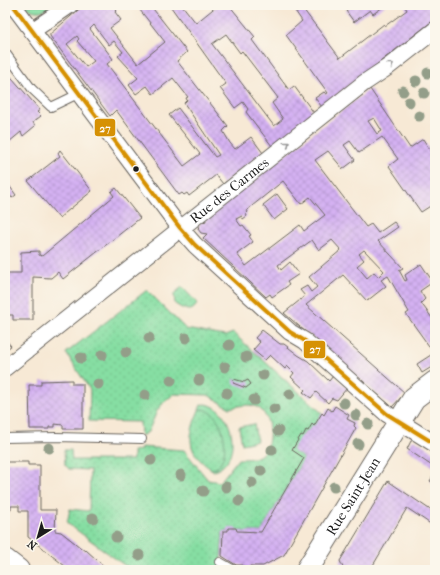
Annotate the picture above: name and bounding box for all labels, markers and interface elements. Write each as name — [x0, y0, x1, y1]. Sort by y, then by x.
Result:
one-way arrow — [386, 63, 393, 70]
line badge: 27 — [94, 118, 116, 137]
text: 27 — [100, 122, 111, 135]
one-way arrow — [283, 142, 290, 149]
street label: Rue des Carmes — [186, 154, 272, 227]
unlabelled marker — [131, 164, 141, 174]
line badge: 27 — [303, 340, 326, 359]
text: 27 — [310, 343, 321, 356]
street label: Rue Saint-Jean — [322, 454, 384, 538]
north arrow — [18, 517, 58, 557]
text: N — [25, 536, 40, 552]

